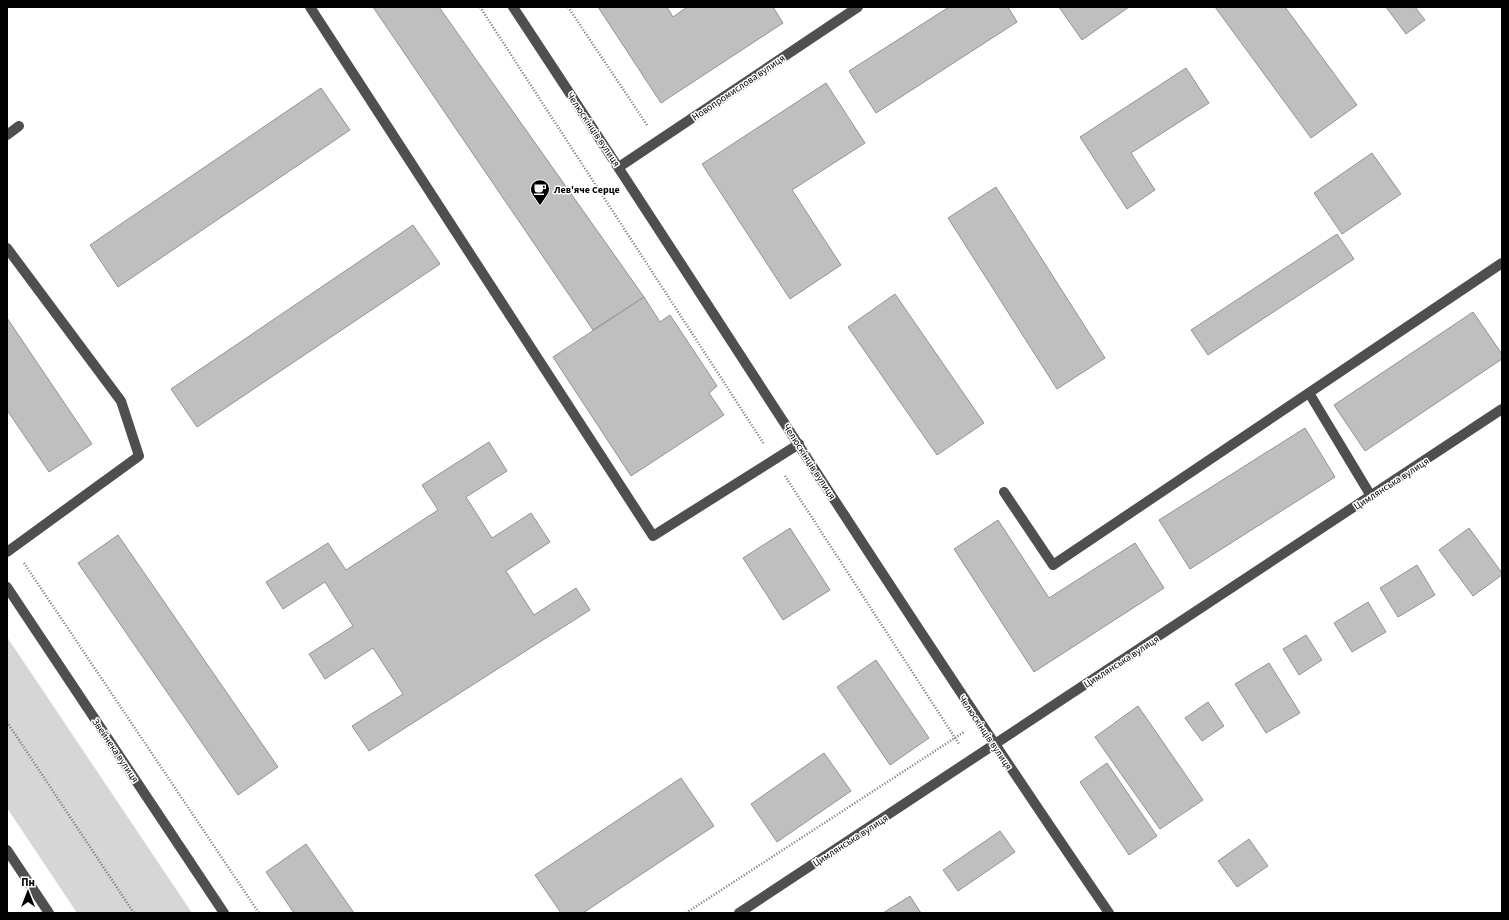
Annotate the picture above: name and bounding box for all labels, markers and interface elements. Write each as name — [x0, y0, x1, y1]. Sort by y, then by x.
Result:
street label: Новопромислова вулиця — [689, 51, 788, 124]
street label: Челюскінців вулиця — [563, 89, 623, 170]
cafe icon: Лев'яче Серце — [529, 178, 551, 206]
place label: Лев'яче Серце — [553, 183, 620, 197]
street label: Челюскінців вулиця — [779, 421, 839, 502]
street label: Цимлянська вулиця — [1351, 454, 1432, 513]
street label: Цимлянська вулиця — [1081, 632, 1162, 691]
street label: Челюскінців вулиця — [955, 692, 1015, 773]
street label: Звейнека вулиця — [88, 716, 142, 786]
street label: Цимлянська вулиця — [810, 811, 891, 870]
north arrow — [8, 872, 48, 912]
text: Пн — [21, 875, 35, 890]

